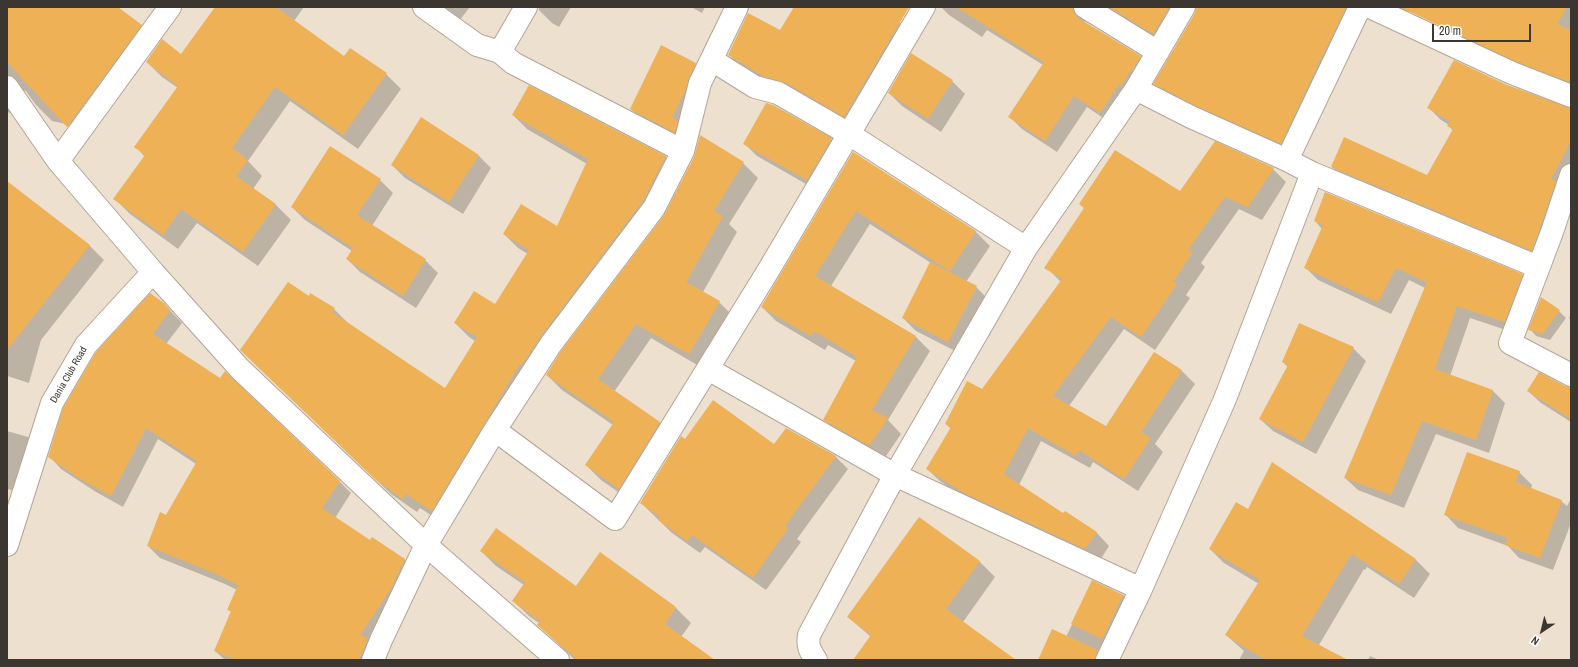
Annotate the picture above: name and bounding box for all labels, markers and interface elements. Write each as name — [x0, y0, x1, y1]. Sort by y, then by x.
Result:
scale bar — [1434, 16, 1533, 42]
text: 20 m — [1439, 23, 1461, 39]
street label: Dania Club Road — [48, 345, 90, 405]
north arrow — [1522, 611, 1562, 651]
text: N — [1528, 633, 1542, 648]

